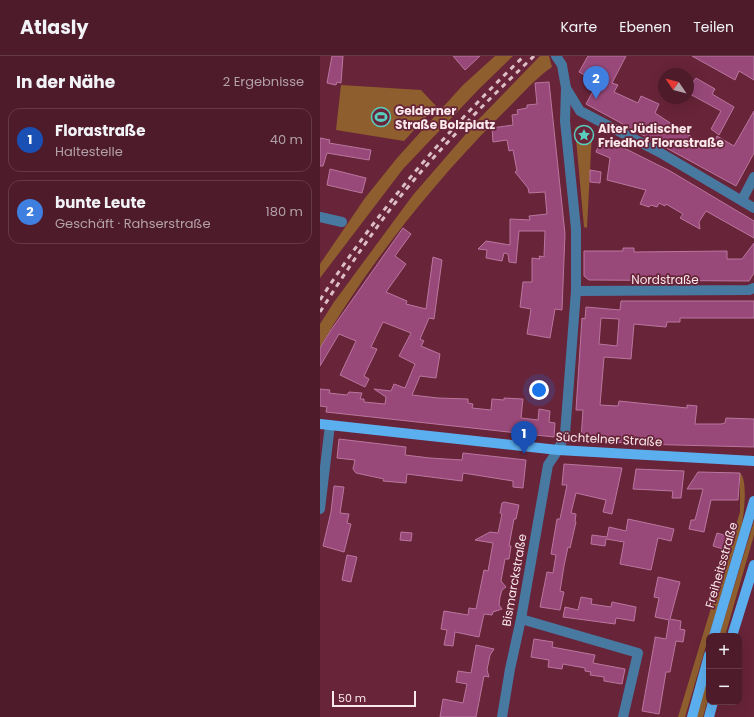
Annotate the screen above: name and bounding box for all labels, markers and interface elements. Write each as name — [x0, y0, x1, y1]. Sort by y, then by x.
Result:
text: Atlasly — [20, 14, 88, 41]
text: Karte — [560, 17, 597, 37]
text: Ebenen — [619, 17, 671, 37]
text: Teilen — [693, 17, 734, 37]
pin: 2 — [583, 66, 609, 99]
north arrow — [658, 68, 694, 104]
text: In der Nähe — [16, 70, 115, 94]
text: 2 Ergebnisse — [223, 72, 304, 91]
place label: Gelderner Straße Bolzplatz — [395, 102, 495, 133]
sports icon: Gelderner Straße Bolzplatz — [370, 106, 392, 128]
text: Florastraße — [55, 120, 146, 141]
place label: Alter Jüdischer Friedhof Florastraße — [598, 120, 724, 151]
place icon: Alter Jüdischer Friedhof Florastraße — [573, 124, 595, 146]
text: 1 — [28, 130, 32, 149]
text: 40 m — [270, 130, 303, 149]
text: Haltestelle — [55, 142, 123, 161]
text: bunte Leute — [55, 192, 146, 213]
text: 2 — [26, 202, 34, 221]
text: 180 m — [266, 202, 303, 221]
text: Geschäft · Rahserstraße — [55, 214, 210, 233]
street label: Nordstraße — [631, 271, 699, 288]
your location — [529, 380, 549, 400]
pin: 1 — [511, 421, 537, 454]
street label: Süchtelner Straße — [555, 428, 663, 450]
street label: Freiheitsstraße — [701, 520, 741, 610]
street label: Bismarckstraße — [497, 532, 531, 628]
map controls — [706, 633, 742, 705]
button: + — [706, 633, 742, 669]
button: − — [706, 669, 742, 705]
scale bar — [332, 689, 416, 708]
text: 50 m — [338, 690, 366, 706]

